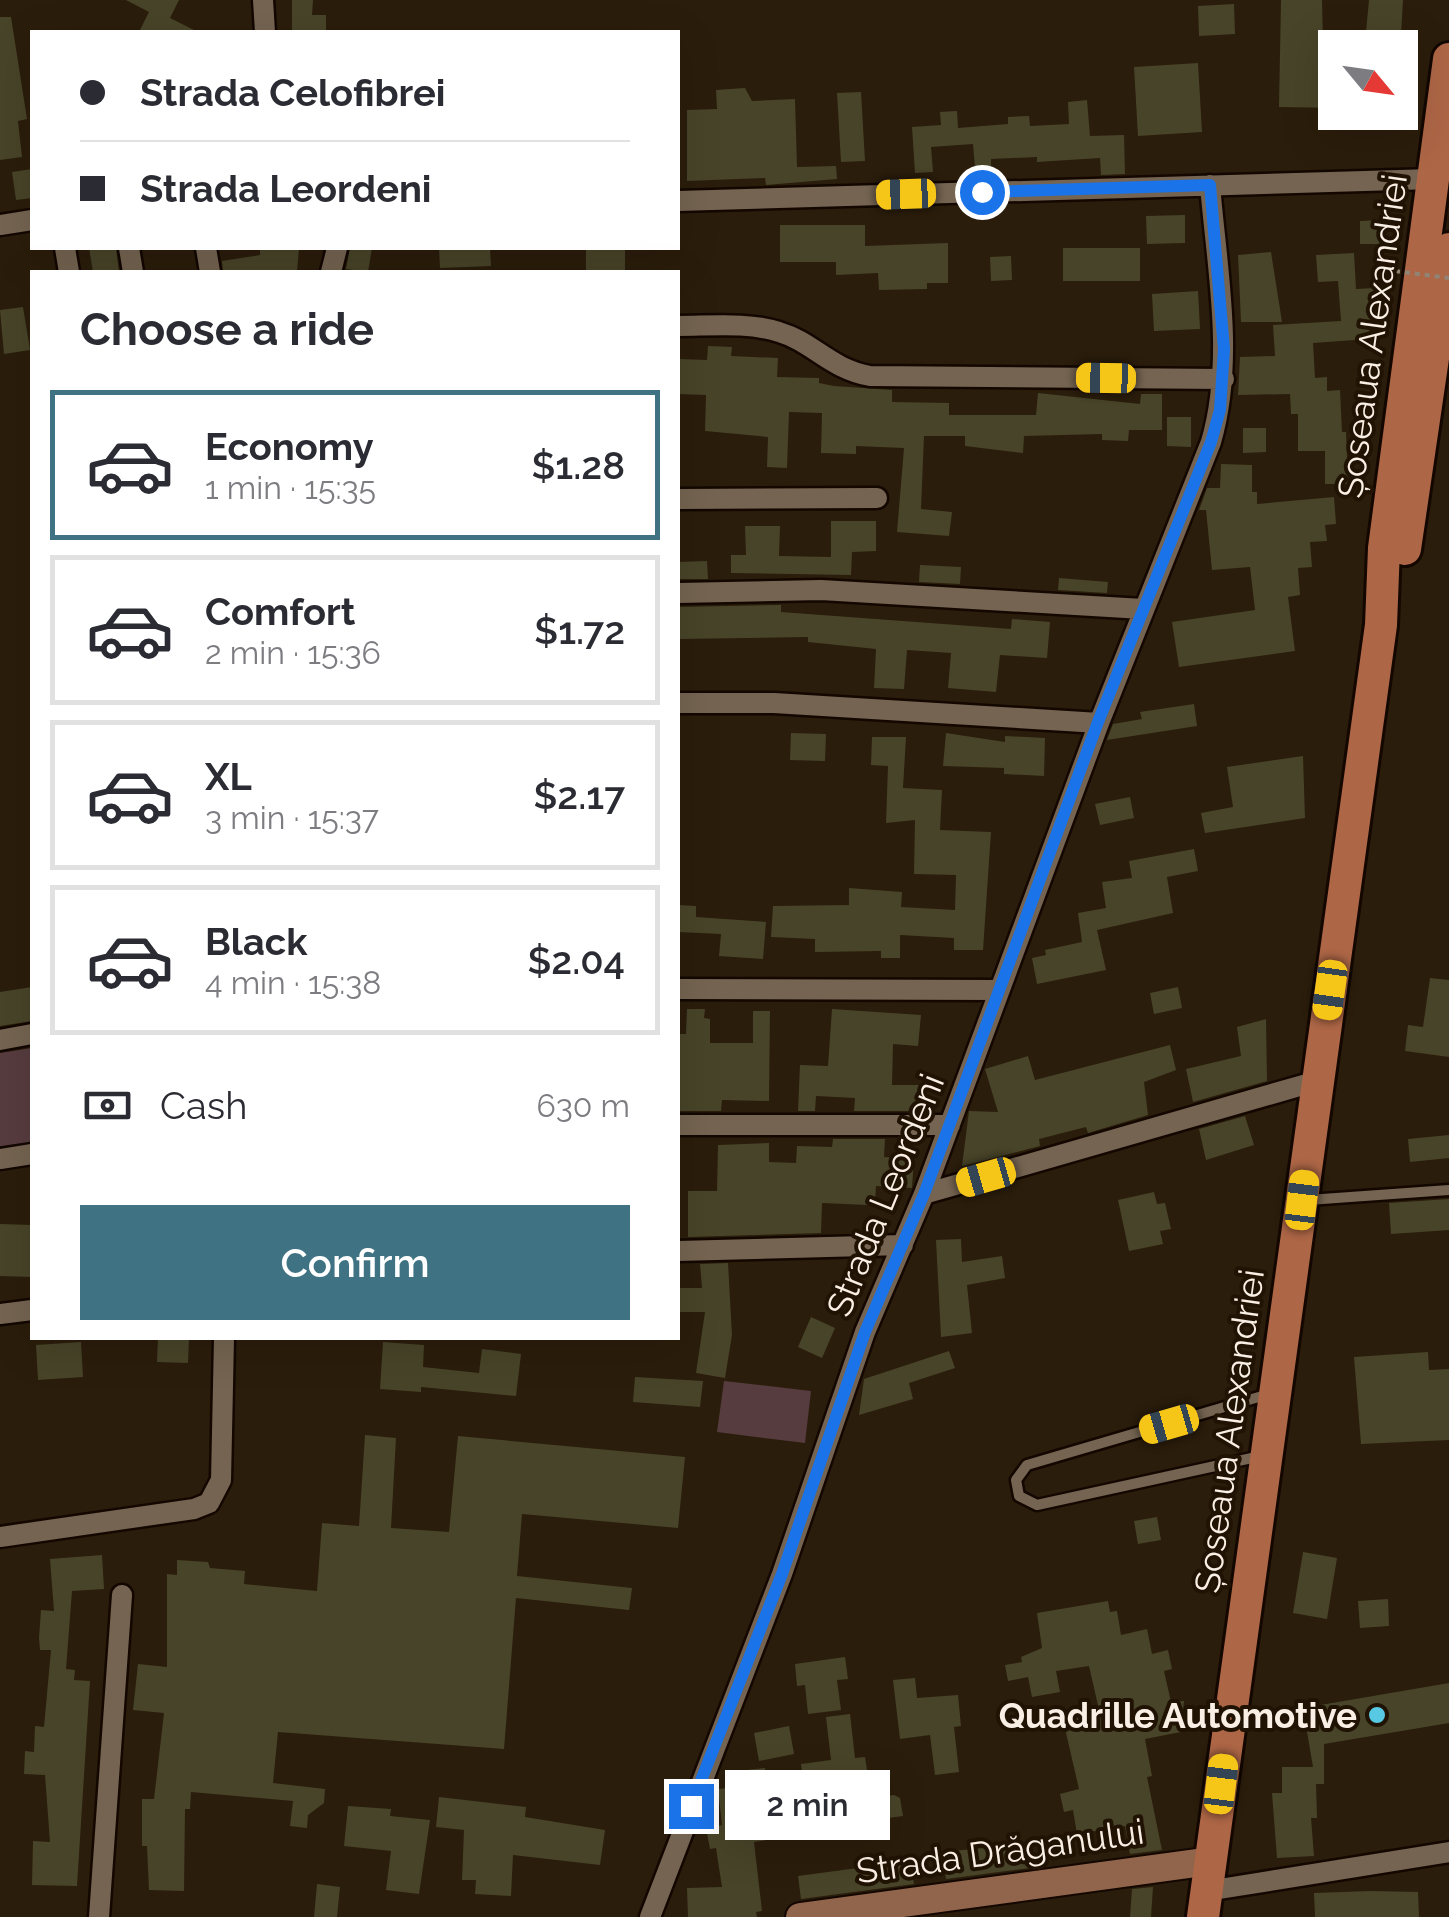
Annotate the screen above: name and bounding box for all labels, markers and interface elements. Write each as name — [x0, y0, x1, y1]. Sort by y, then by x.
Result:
north arrow — [1318, 30, 1418, 130]
map controls — [1318, 30, 1418, 130]
text: Strada Celofibrei — [140, 70, 446, 115]
text: Strada Leordeni — [140, 166, 432, 211]
route start — [960, 170, 1005, 215]
street label: Șoseaua Alexandriei — [1329, 172, 1415, 500]
car — [875, 178, 937, 210]
text: Choose a ride — [80, 303, 374, 356]
car — [1076, 362, 1136, 394]
icon: car — [85, 420, 175, 510]
text: Economy — [205, 424, 374, 469]
text: $1.28 — [531, 443, 625, 488]
text: 1 min · 15:35 — [205, 469, 376, 506]
icon: car — [85, 585, 175, 675]
text: Comfort — [205, 589, 355, 634]
text: $1.72 — [534, 608, 625, 653]
text: 2 min · 15:36 — [205, 634, 381, 671]
icon: car — [85, 750, 175, 840]
text: XL — [205, 754, 252, 799]
text: $2.17 — [533, 773, 625, 818]
text: 3 min · 15:37 — [205, 799, 379, 836]
icon: car — [85, 915, 175, 1005]
text: Black — [205, 919, 307, 964]
text: $2.04 — [527, 938, 625, 983]
car — [1311, 958, 1349, 1022]
text: 4 min · 15:38 — [205, 964, 381, 1001]
street label: Strada Leordeni — [818, 1068, 952, 1322]
icon: cash — [80, 1078, 135, 1133]
text: Cash — [160, 1083, 247, 1128]
text: 630 m — [536, 1087, 630, 1124]
car — [953, 1154, 1019, 1200]
car — [1283, 1168, 1321, 1232]
button: Confirm — [80, 1205, 630, 1320]
street label: Șoseaua Alexandriei — [1186, 1267, 1272, 1595]
car — [1136, 1401, 1202, 1447]
place label: Quadrille Automotive — [999, 1695, 1357, 1736]
marker: Quadrille Automotive — [1366, 1704, 1388, 1726]
car — [1202, 1752, 1240, 1816]
callout: 2 min — [726, 1771, 891, 1841]
route end — [669, 1784, 714, 1829]
text: 2 min — [767, 1786, 848, 1823]
street label: Strada Drăganului — [854, 1811, 1146, 1891]

